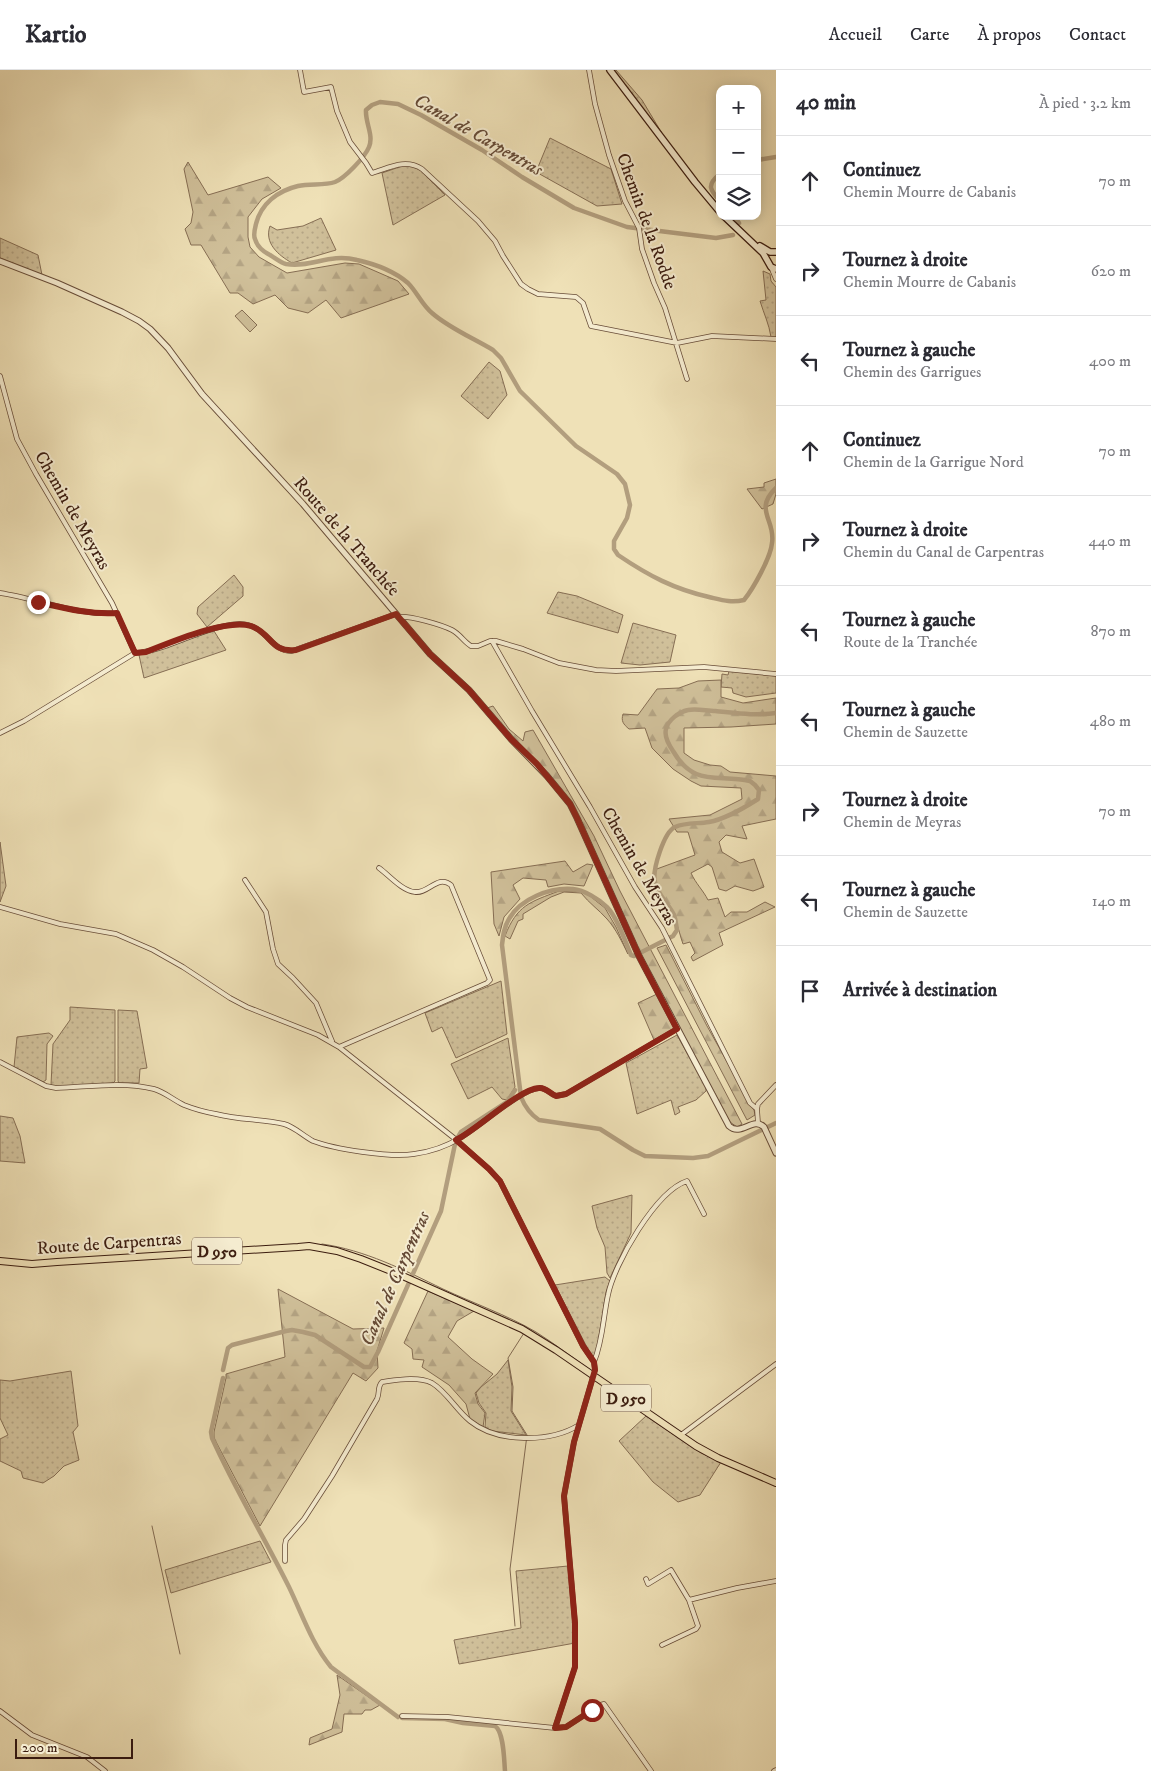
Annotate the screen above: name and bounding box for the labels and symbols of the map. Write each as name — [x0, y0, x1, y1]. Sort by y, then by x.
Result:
water label: Canal de Carpentras — [409, 89, 548, 183]
street label: Chemin de la Rodde — [611, 150, 681, 293]
street label: Chemin de Meyras — [29, 447, 115, 574]
street label: Route de la Tranchée — [288, 472, 404, 601]
route end — [27, 591, 50, 614]
street label: Chemin de Meyras — [596, 803, 682, 930]
water label: Canal de Carpentras — [355, 1207, 437, 1350]
street label: Route de Carpentras — [36, 1228, 182, 1260]
road number: D 950 — [192, 1238, 242, 1264]
road number: D 950 — [601, 1385, 651, 1412]
route start — [581, 1699, 604, 1722]
scale bar — [15, 1736, 132, 1759]

